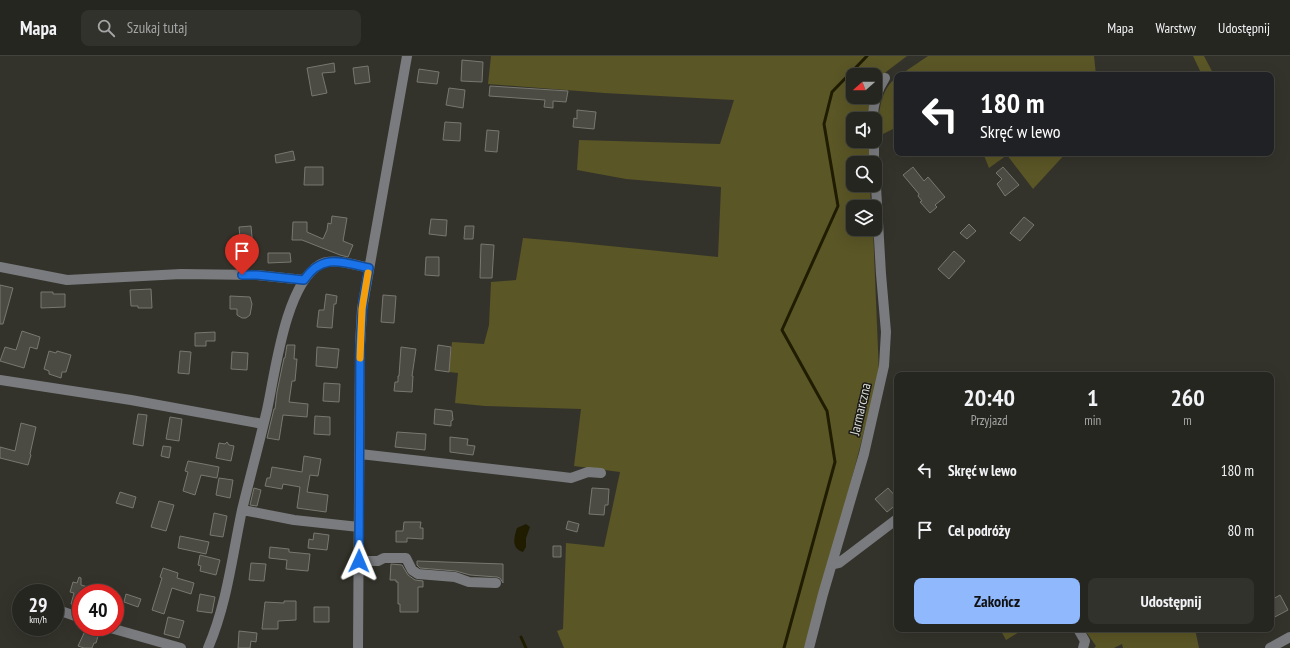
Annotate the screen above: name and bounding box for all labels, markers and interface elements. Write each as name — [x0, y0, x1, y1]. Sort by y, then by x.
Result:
search box — [81, 10, 361, 46]
text: Mapa — [20, 16, 57, 40]
icon: search — [95, 17, 117, 39]
text: Szukaj tutaj — [127, 18, 187, 37]
text: Mapa — [1107, 19, 1134, 37]
text: Warstwy — [1156, 19, 1196, 37]
text: Udostępnij — [1218, 19, 1270, 37]
north arrow — [846, 68, 882, 104]
map controls — [846, 68, 882, 236]
text: 180 m — [980, 84, 1044, 121]
icon: left — [914, 88, 966, 140]
button: sound — [846, 112, 882, 148]
text: Skręć w lewo — [980, 120, 1061, 143]
button: search — [846, 156, 882, 192]
button: layers — [846, 200, 882, 236]
pin — [225, 234, 259, 275]
icon: arrive — [231, 240, 253, 262]
street label: Jarmarczna — [845, 381, 875, 438]
text: 20:40 — [963, 382, 1015, 413]
text: 1 — [1087, 382, 1098, 413]
text: 260 — [1170, 382, 1205, 413]
text: Przyjazd — [971, 412, 1008, 429]
text: min — [1084, 412, 1101, 429]
text: m — [1183, 412, 1192, 429]
icon: left — [914, 459, 936, 481]
text: Skręć w lewo — [948, 461, 1017, 480]
text: 180 m — [1221, 461, 1254, 480]
icon: arrive — [914, 519, 936, 541]
text: Cel podróży — [948, 521, 1010, 540]
text: 80 m — [1228, 521, 1254, 540]
position arrow — [338, 540, 380, 582]
button: Zakończ — [914, 578, 1080, 624]
button: Udostępnij — [1088, 578, 1254, 624]
speed limit sign: 40 — [72, 584, 124, 636]
text: 29 — [28, 592, 48, 618]
text: km/h — [29, 613, 47, 626]

